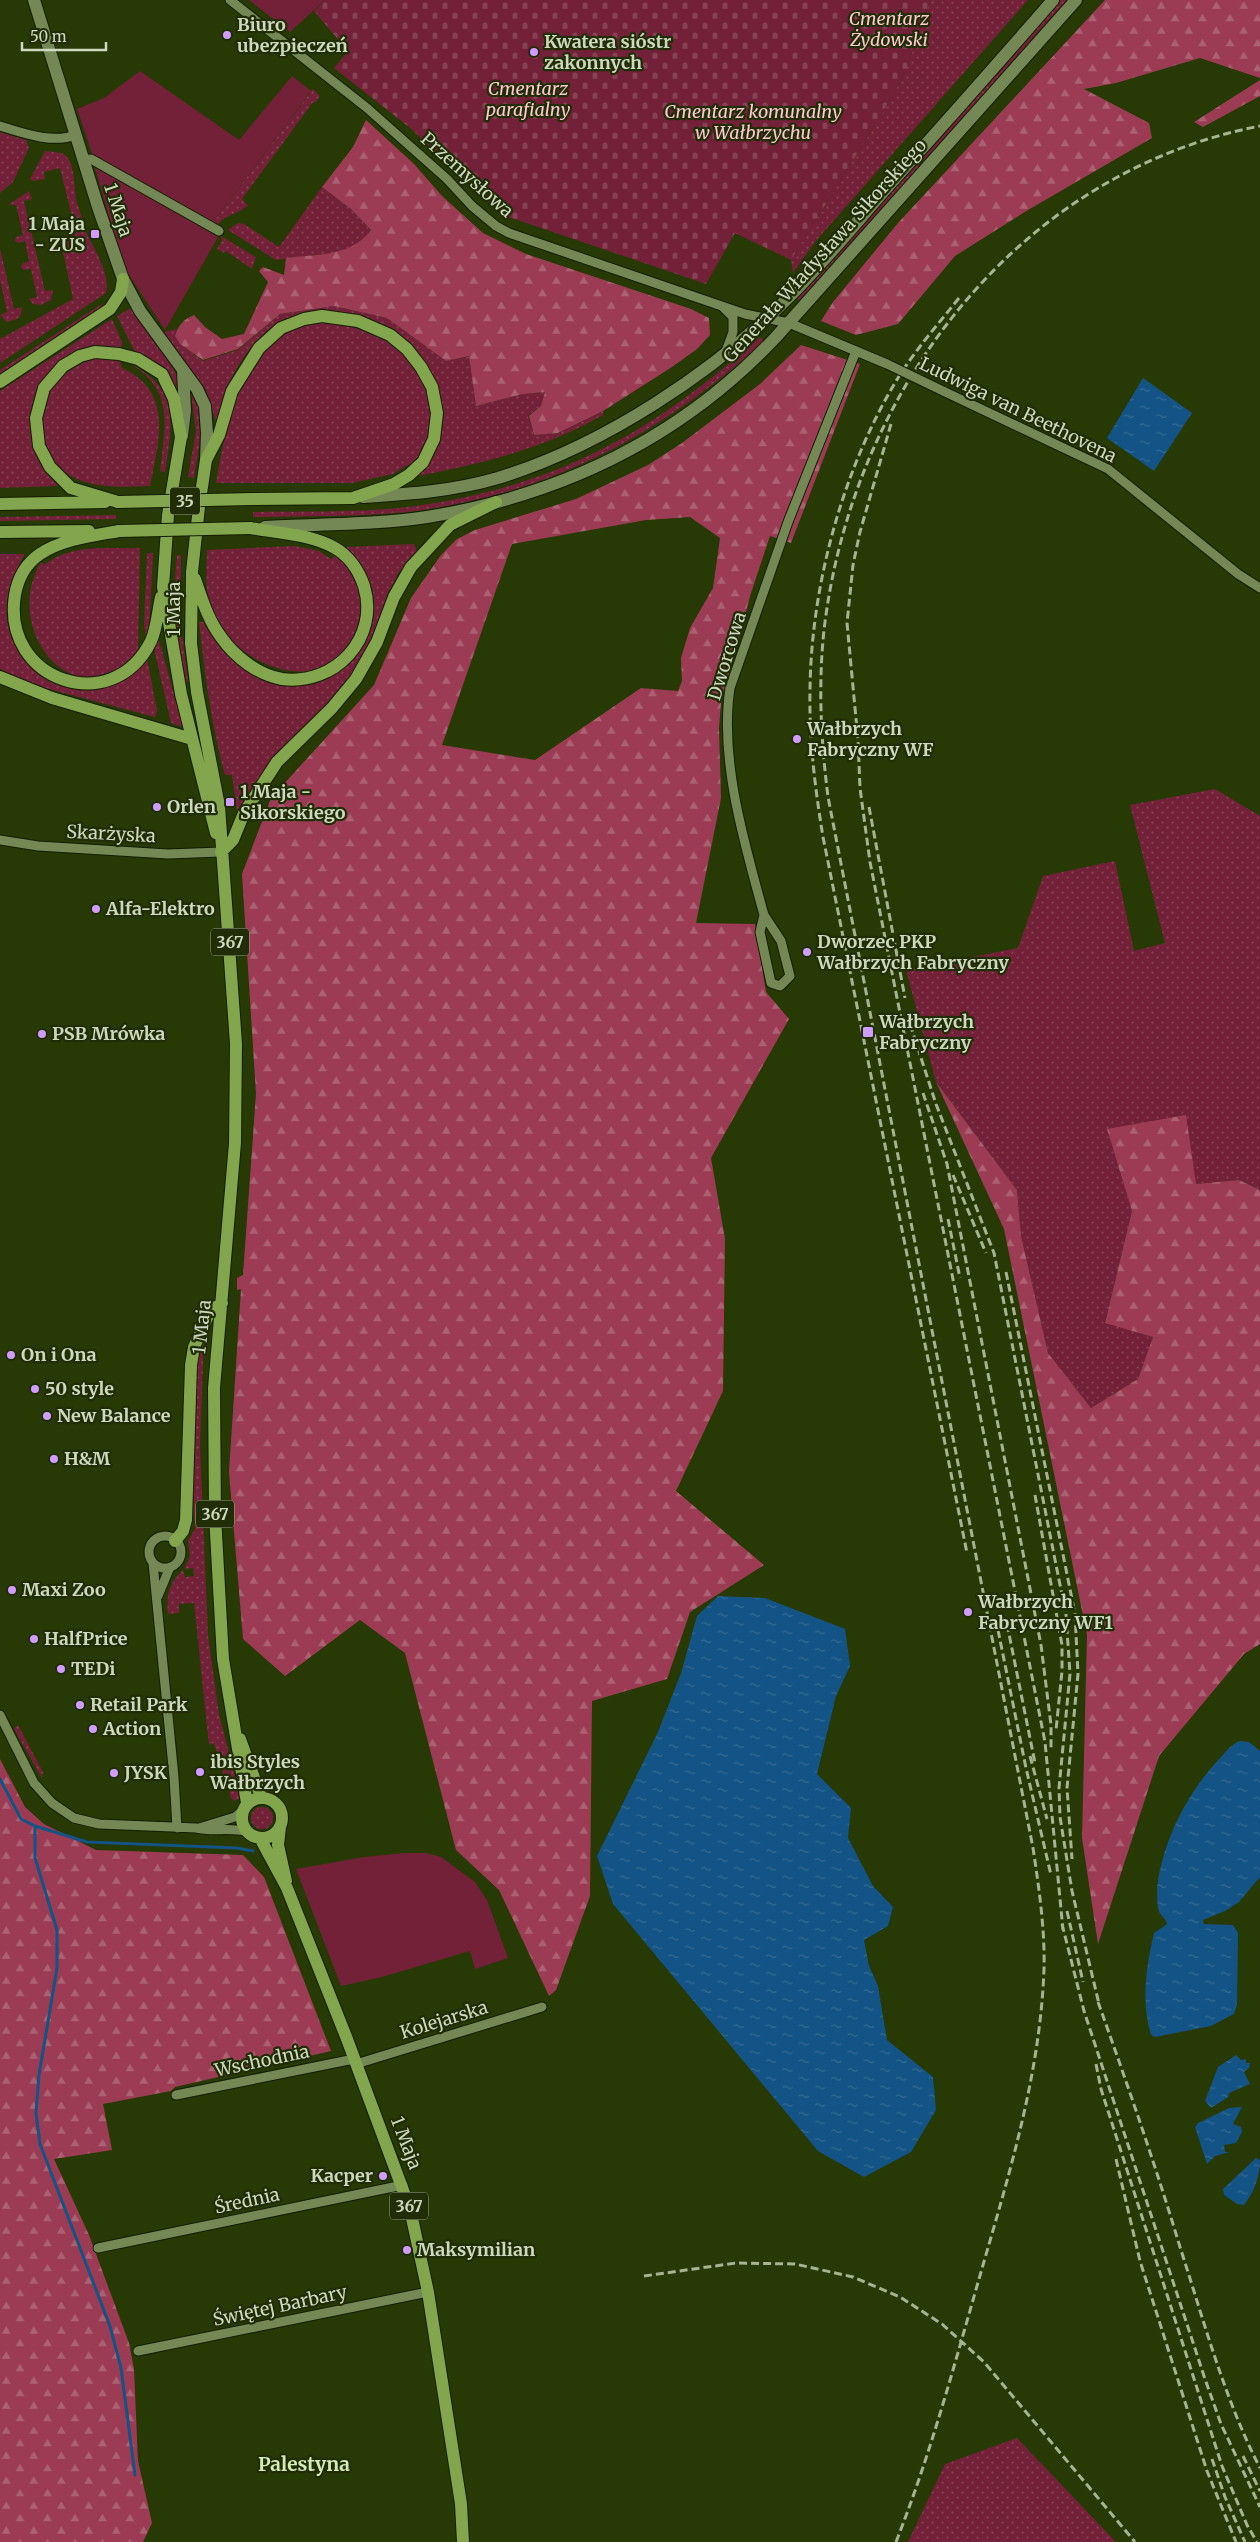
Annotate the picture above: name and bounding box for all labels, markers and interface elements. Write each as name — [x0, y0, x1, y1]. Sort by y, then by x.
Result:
park label: Cmentarz Żydowski — [849, 7, 930, 51]
place label: Biuro ubezpieczeń — [237, 13, 348, 57]
scale bar — [22, 20, 106, 52]
text: 50 m — [30, 27, 67, 46]
marker: Biuro ubezpieczeń — [221, 29, 233, 41]
place label: Kwatera sióstr zakonnych — [544, 30, 671, 74]
marker: Kwatera sióstr zakonnych — [528, 46, 540, 58]
park label: Cmentarz parafialny — [486, 77, 570, 121]
park label: Cmentarz komunalny w Wałbrzychu — [664, 100, 842, 144]
street label: Przemysłowa — [416, 127, 519, 222]
street label: Generała Władysława Sikorskiego — [718, 134, 931, 367]
street label: 1 Maja — [99, 180, 138, 240]
place label: 1 Maja - ZUS — [28, 212, 85, 256]
marker: 1 Maja - ZUS — [89, 228, 101, 240]
street label: Ludwiga van Beethovena — [916, 352, 1121, 468]
road number: 35 — [170, 488, 200, 514]
street label: 1 Maja — [162, 581, 185, 636]
street label: Dworcowa — [702, 608, 751, 703]
place label: Wałbrzych Fabryczny WF — [806, 717, 934, 761]
marker: Wałbrzych Fabryczny WF — [791, 733, 803, 745]
place label: 1 Maja - Sikorskiego — [240, 780, 346, 824]
place label: Orlen — [167, 795, 216, 818]
marker: 1 Maja - Sikorskiego — [224, 796, 236, 808]
marker: Orlen — [151, 801, 163, 813]
street label: Skarżyska — [66, 820, 157, 847]
place label: Alfa-Elektro — [105, 897, 215, 920]
marker: Alfa-Elektro — [90, 903, 102, 915]
road number: 367 — [211, 929, 249, 956]
place label: Dworzec PKP Wałbrzych Fabryczny — [816, 930, 1009, 974]
marker: Dworzec PKP Wałbrzych Fabryczny — [801, 946, 813, 958]
place label: Wałbrzych Fabryczny — [878, 1010, 974, 1054]
place label: PSB Mrówka — [52, 1022, 165, 1045]
marker: Wałbrzych Fabryczny — [861, 1025, 875, 1039]
marker: PSB Mrówka — [36, 1028, 48, 1040]
street label: 1 Maja — [187, 1298, 216, 1355]
place label: On i Ona — [21, 1343, 97, 1366]
marker: On i Ona — [5, 1349, 17, 1361]
place label: 50 style — [45, 1377, 114, 1400]
marker: 50 style — [29, 1383, 41, 1395]
place label: New Balance — [57, 1404, 171, 1427]
marker: New Balance — [41, 1410, 53, 1422]
place label: H&M — [64, 1447, 111, 1470]
marker: H&M — [48, 1453, 60, 1465]
road number: 367 — [196, 1500, 234, 1528]
place label: Maxi Zoo — [22, 1578, 106, 1601]
marker: Maxi Zoo — [6, 1584, 18, 1596]
place label: Wałbrzych Fabryczny WF1 — [977, 1590, 1113, 1634]
marker: Wałbrzych Fabryczny WF1 — [962, 1606, 974, 1618]
place label: HalfPrice — [44, 1627, 128, 1650]
marker: HalfPrice — [28, 1633, 40, 1645]
place label: TEDi — [71, 1657, 115, 1680]
marker: TEDi — [55, 1663, 67, 1675]
place label: Retail Park — [90, 1693, 188, 1716]
marker: Retail Park — [74, 1699, 86, 1711]
place label: Action — [102, 1717, 161, 1740]
marker: Action — [87, 1723, 99, 1735]
place label: ibis Styles Wałbrzych — [209, 1750, 305, 1794]
place label: JYSK — [123, 1761, 167, 1784]
marker: ibis Styles Wałbrzych — [194, 1766, 206, 1778]
marker: JYSK — [108, 1767, 120, 1779]
street label: Kolejarska — [397, 1995, 491, 2044]
street label: Wschodnia — [212, 2039, 312, 2082]
street label: 1 Maja — [386, 2113, 427, 2173]
place label: Kacper — [311, 2164, 373, 2187]
marker: Kacper — [377, 2170, 389, 2182]
street label: Średnia — [212, 2182, 282, 2219]
road number: 367 — [390, 2192, 428, 2220]
place label: Maksymilian — [417, 2238, 535, 2261]
marker: Maksymilian — [401, 2244, 413, 2256]
street label: Świętej Barbary — [211, 2280, 350, 2331]
district label: Palestyna — [258, 2452, 350, 2476]

